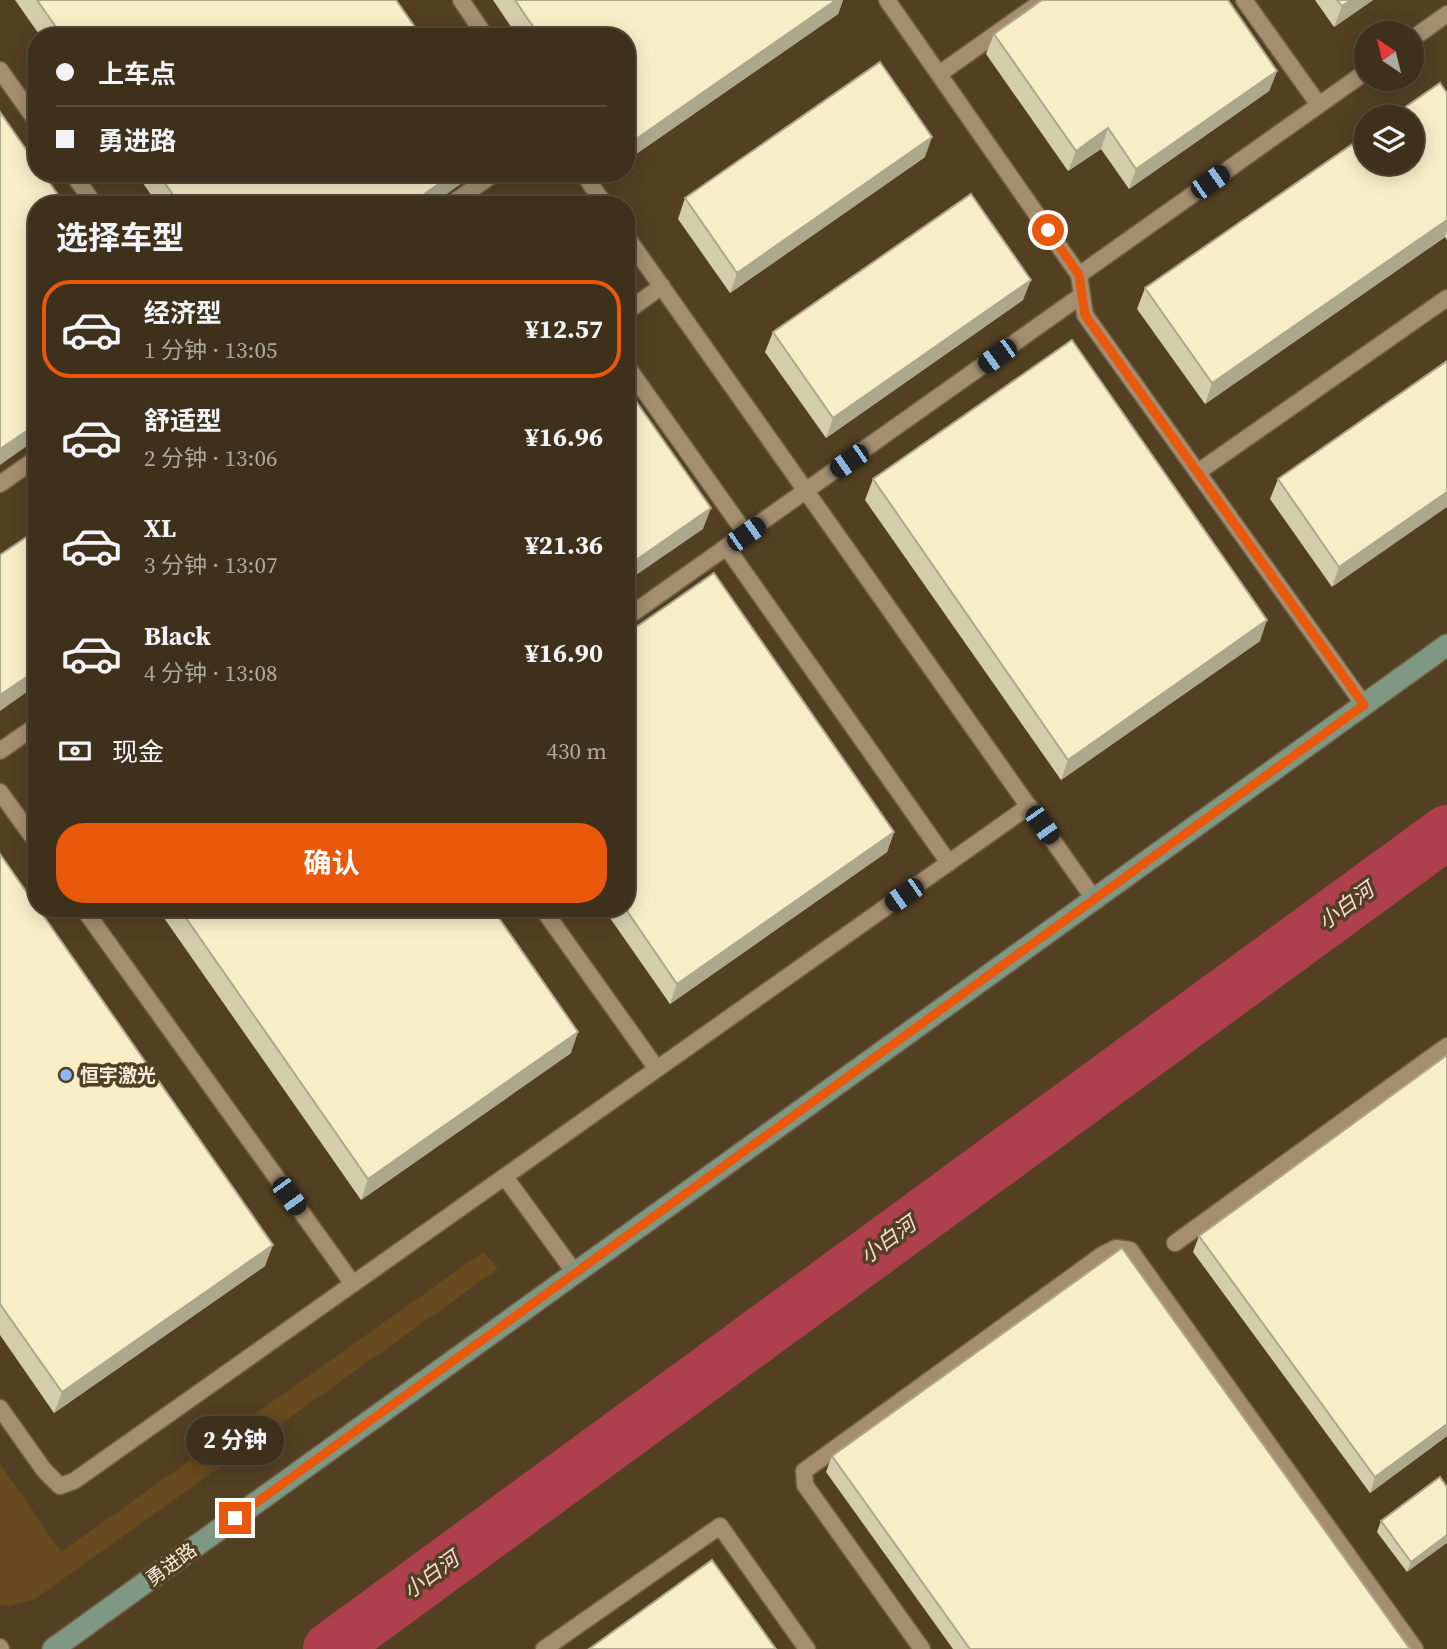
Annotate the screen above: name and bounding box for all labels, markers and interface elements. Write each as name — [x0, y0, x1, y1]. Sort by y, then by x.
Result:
north arrow — [1354, 21, 1424, 91]
map controls — [1354, 21, 1424, 175]
text: 上车点 — [98, 56, 176, 92]
button: layers — [1354, 105, 1424, 175]
text: 勇进路 — [98, 123, 176, 159]
car — [1187, 161, 1234, 203]
route start — [1032, 214, 1064, 246]
text: 选择车型 — [56, 216, 184, 260]
text: 经济型 — [144, 295, 222, 331]
icon: car — [60, 298, 123, 361]
text: ¥12.57 — [525, 311, 603, 347]
text: 1 分钟 · 13:05 — [144, 334, 277, 366]
car — [974, 335, 1021, 377]
text: 舒适型 — [144, 403, 222, 439]
icon: car — [60, 406, 123, 469]
text: ¥16.96 — [525, 419, 603, 455]
car — [826, 440, 873, 482]
text: 2 分钟 · 13:06 — [144, 442, 277, 474]
text: XL — [144, 510, 176, 546]
car — [723, 513, 770, 555]
icon: car — [60, 514, 123, 577]
text: ¥21.36 — [525, 527, 603, 563]
text: 3 分钟 · 13:07 — [144, 549, 277, 581]
text: Black — [144, 618, 211, 654]
icon: car — [60, 622, 123, 685]
text: ¥16.90 — [525, 635, 603, 671]
text: 4 分钟 · 13:08 — [144, 657, 277, 689]
icon: cash — [56, 732, 94, 770]
text: 现金 — [112, 734, 164, 770]
text: 430 m — [546, 735, 607, 767]
car — [1022, 802, 1063, 848]
button: 确认 — [56, 823, 607, 903]
water label: 小白河 — [1312, 873, 1383, 936]
car — [881, 874, 928, 916]
place label: 恒宇激光 — [80, 1062, 156, 1088]
marker: 恒宇激光 — [58, 1067, 74, 1083]
car — [269, 1173, 310, 1219]
water label: 小白河 — [854, 1207, 925, 1270]
callout: 2 分钟 — [186, 1416, 284, 1466]
text: 2 分钟 — [203, 1424, 267, 1456]
route end — [219, 1502, 251, 1534]
street label: 勇进路 — [140, 1537, 202, 1591]
water label: 小白河 — [397, 1542, 468, 1605]

